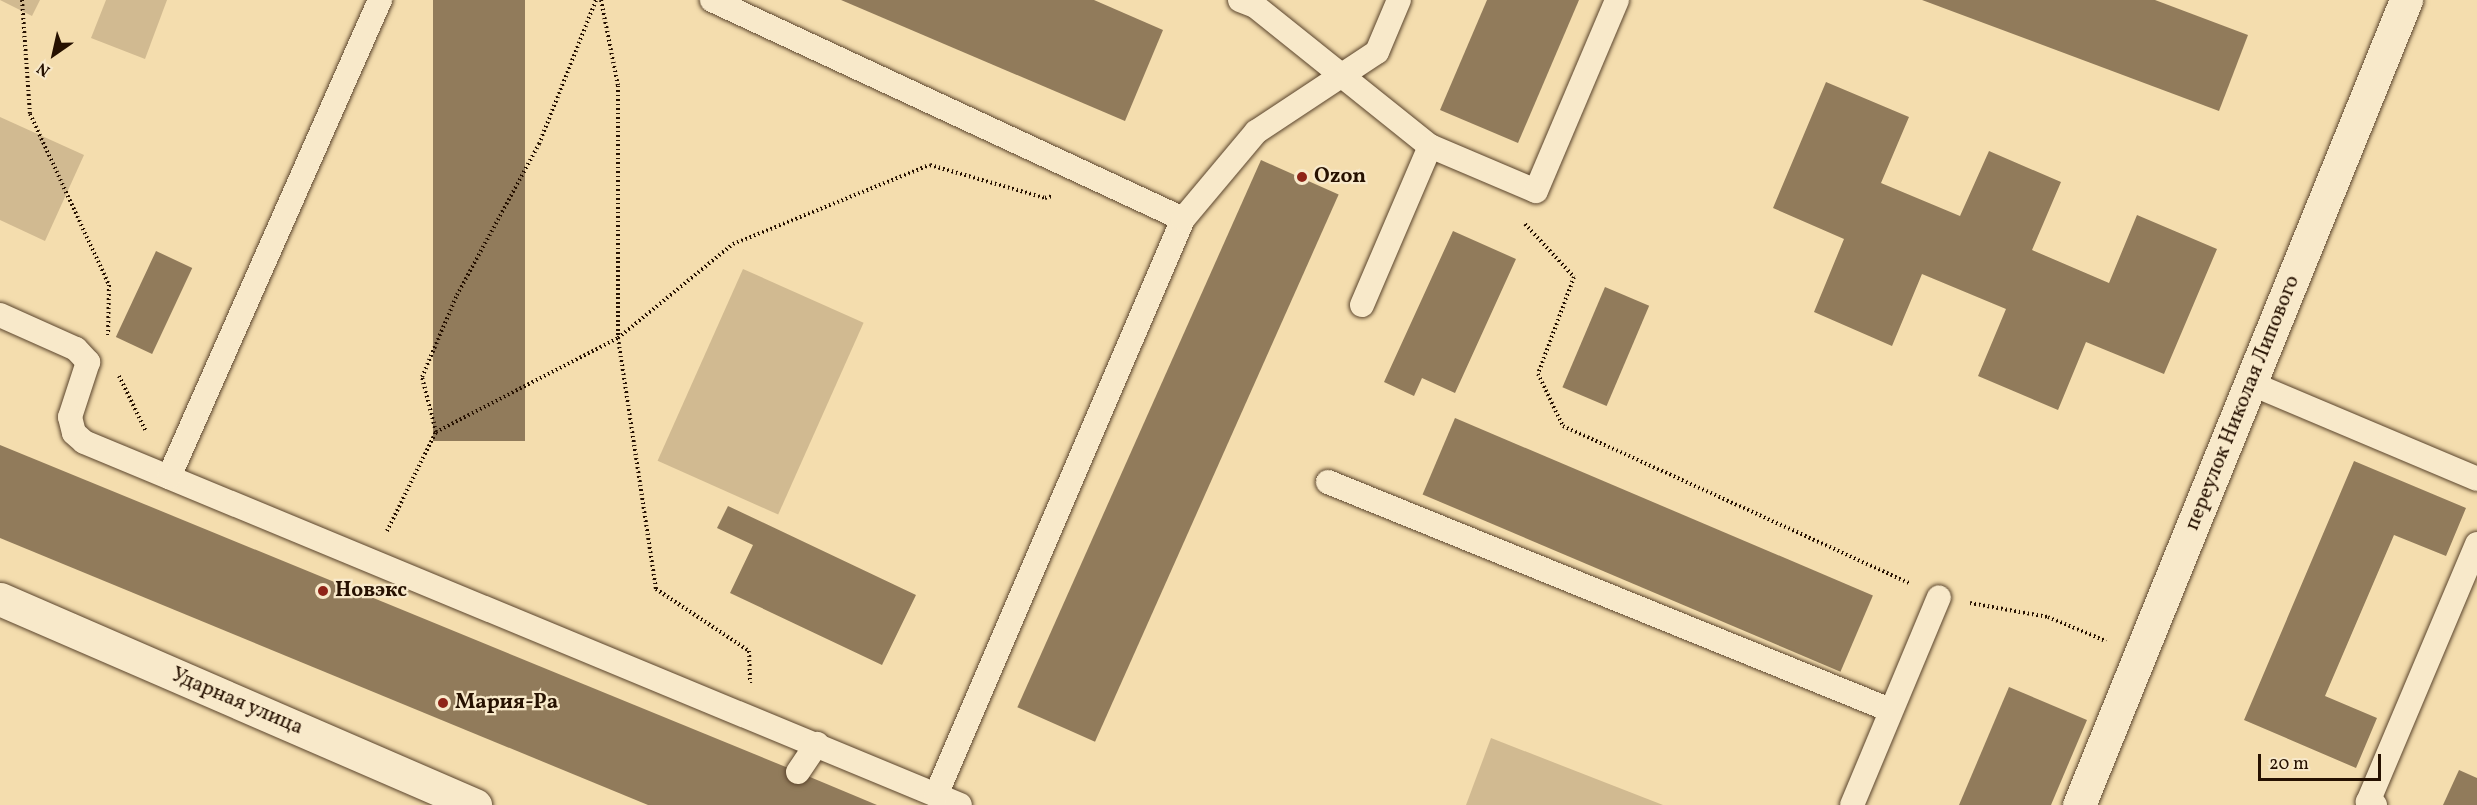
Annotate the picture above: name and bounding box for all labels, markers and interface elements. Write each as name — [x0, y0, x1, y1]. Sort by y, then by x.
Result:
north arrow — [24, 24, 84, 84]
text: N — [33, 57, 55, 81]
place label: Ozon — [1314, 164, 1366, 190]
marker: Ozon — [1295, 170, 1309, 184]
street label: переулок Николая Липового — [2180, 272, 2306, 534]
place label: Новэкс — [335, 578, 407, 604]
marker: Новэкс — [316, 584, 330, 598]
street label: Ударная улица — [167, 663, 307, 741]
place label: Мария-Ра — [455, 690, 558, 716]
marker: Мария-Ра — [436, 696, 450, 710]
scale bar — [2261, 742, 2384, 780]
text: 20 m — [2269, 752, 2309, 777]

